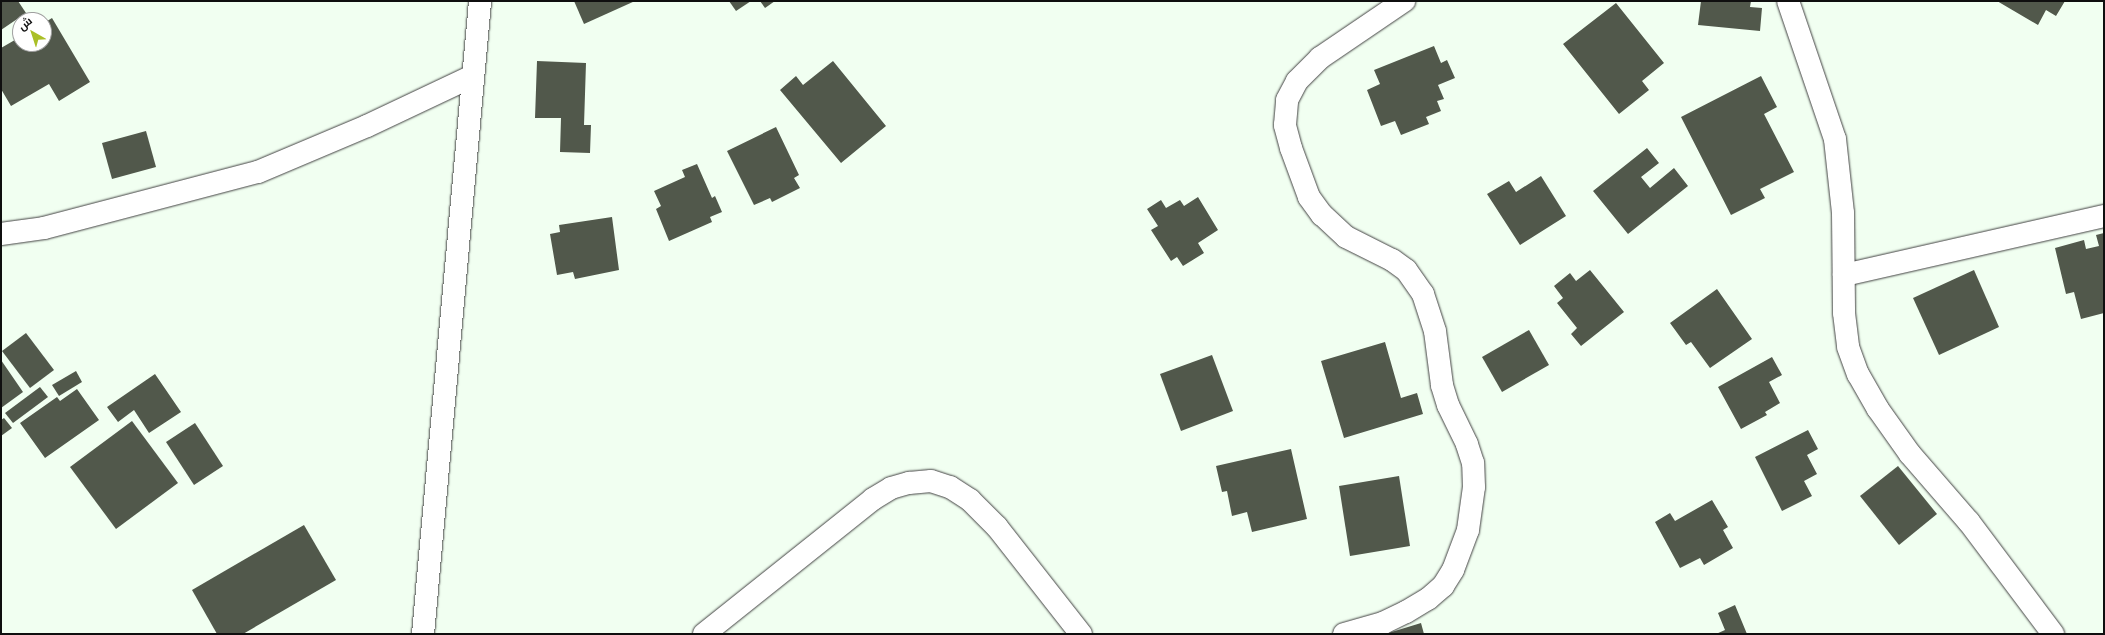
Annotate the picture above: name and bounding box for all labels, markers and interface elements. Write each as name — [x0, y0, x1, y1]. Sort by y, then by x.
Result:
north arrow — [12, 12, 52, 52]
text: ش — [16, 14, 34, 33]

